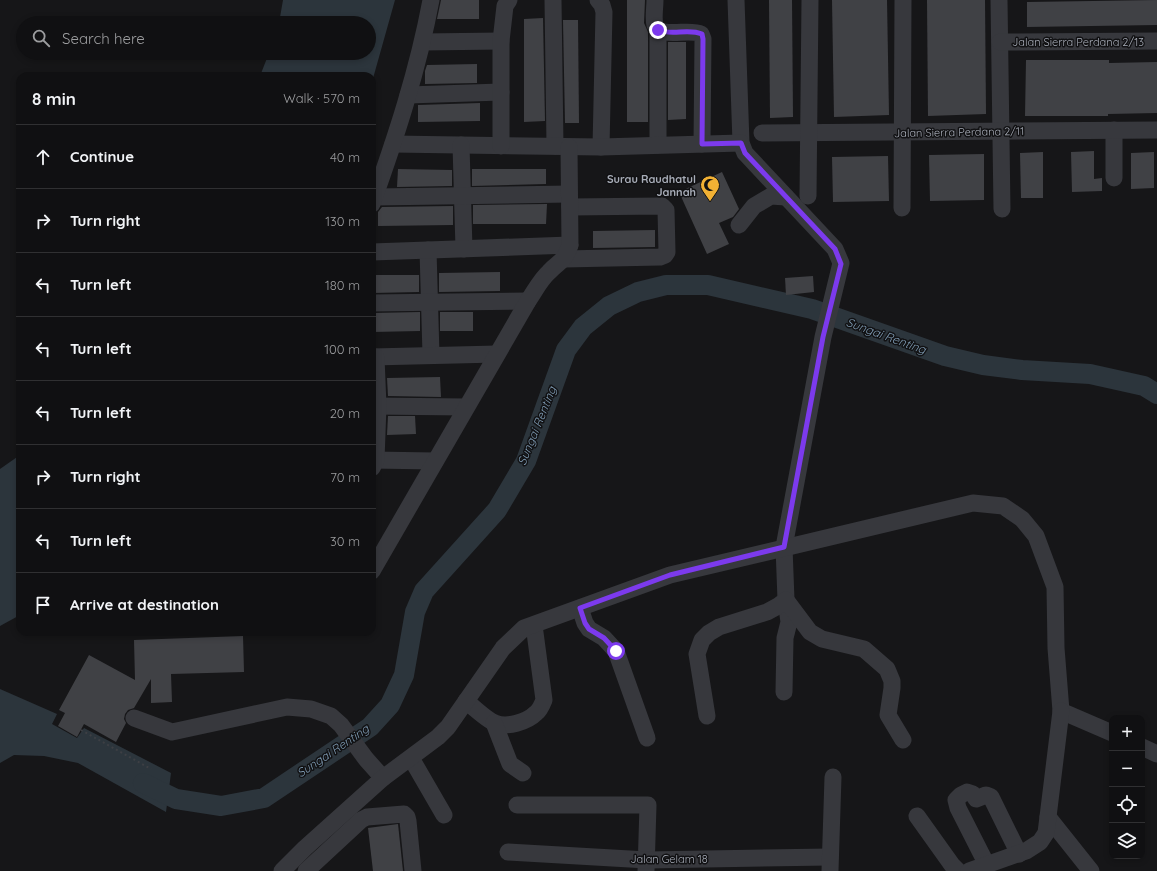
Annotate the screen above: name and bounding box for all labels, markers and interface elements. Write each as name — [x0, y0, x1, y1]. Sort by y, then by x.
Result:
search box — [16, 16, 376, 60]
route end — [649, 21, 667, 39]
icon: search — [30, 27, 52, 49]
text: Search here — [62, 29, 145, 48]
street label: Jalan Sierra Perdana 2/13 — [1012, 35, 1144, 49]
text: 8 min — [32, 88, 76, 109]
text: Walk · 570 m — [283, 90, 360, 106]
street label: Jalan Sierra Perdana 2/11 — [894, 124, 1024, 140]
icon: ahead — [32, 146, 54, 168]
text: Continue — [70, 147, 134, 166]
text: 40 m — [330, 149, 360, 165]
place label: Surau Raudhatul Jannah — [607, 172, 696, 199]
mosque icon: Surau Raudhatul Jannah — [699, 174, 721, 202]
icon: right — [32, 210, 54, 232]
text: Turn right — [70, 211, 141, 230]
text: 130 m — [325, 213, 360, 229]
icon: left — [32, 274, 54, 296]
text: Turn left — [70, 275, 132, 294]
text: 180 m — [325, 277, 360, 293]
water label: Sungai Renting — [844, 314, 930, 357]
icon: left — [32, 338, 54, 360]
text: Turn left — [70, 339, 132, 358]
text: 100 m — [324, 341, 360, 357]
water label: Sungai Renting — [514, 383, 560, 467]
icon: left — [32, 402, 54, 424]
text: Turn left — [70, 403, 132, 422]
text: 20 m — [330, 405, 360, 421]
icon: right — [32, 466, 54, 488]
text: Turn right — [70, 467, 141, 486]
text: 70 m — [330, 469, 360, 485]
icon: left — [32, 530, 54, 552]
text: Turn left — [70, 531, 132, 550]
text: 30 m — [330, 533, 360, 549]
icon: arrive — [32, 594, 54, 616]
text: Arrive at destination — [70, 595, 219, 614]
route start — [607, 642, 625, 660]
map controls — [1109, 715, 1145, 859]
button: + — [1109, 715, 1145, 751]
water label: Sungai Renting — [294, 720, 373, 780]
button: − — [1109, 751, 1145, 787]
button: locate — [1109, 787, 1145, 823]
button: layers — [1109, 823, 1145, 859]
street label: Jalan Gelam 18 — [630, 852, 708, 866]

